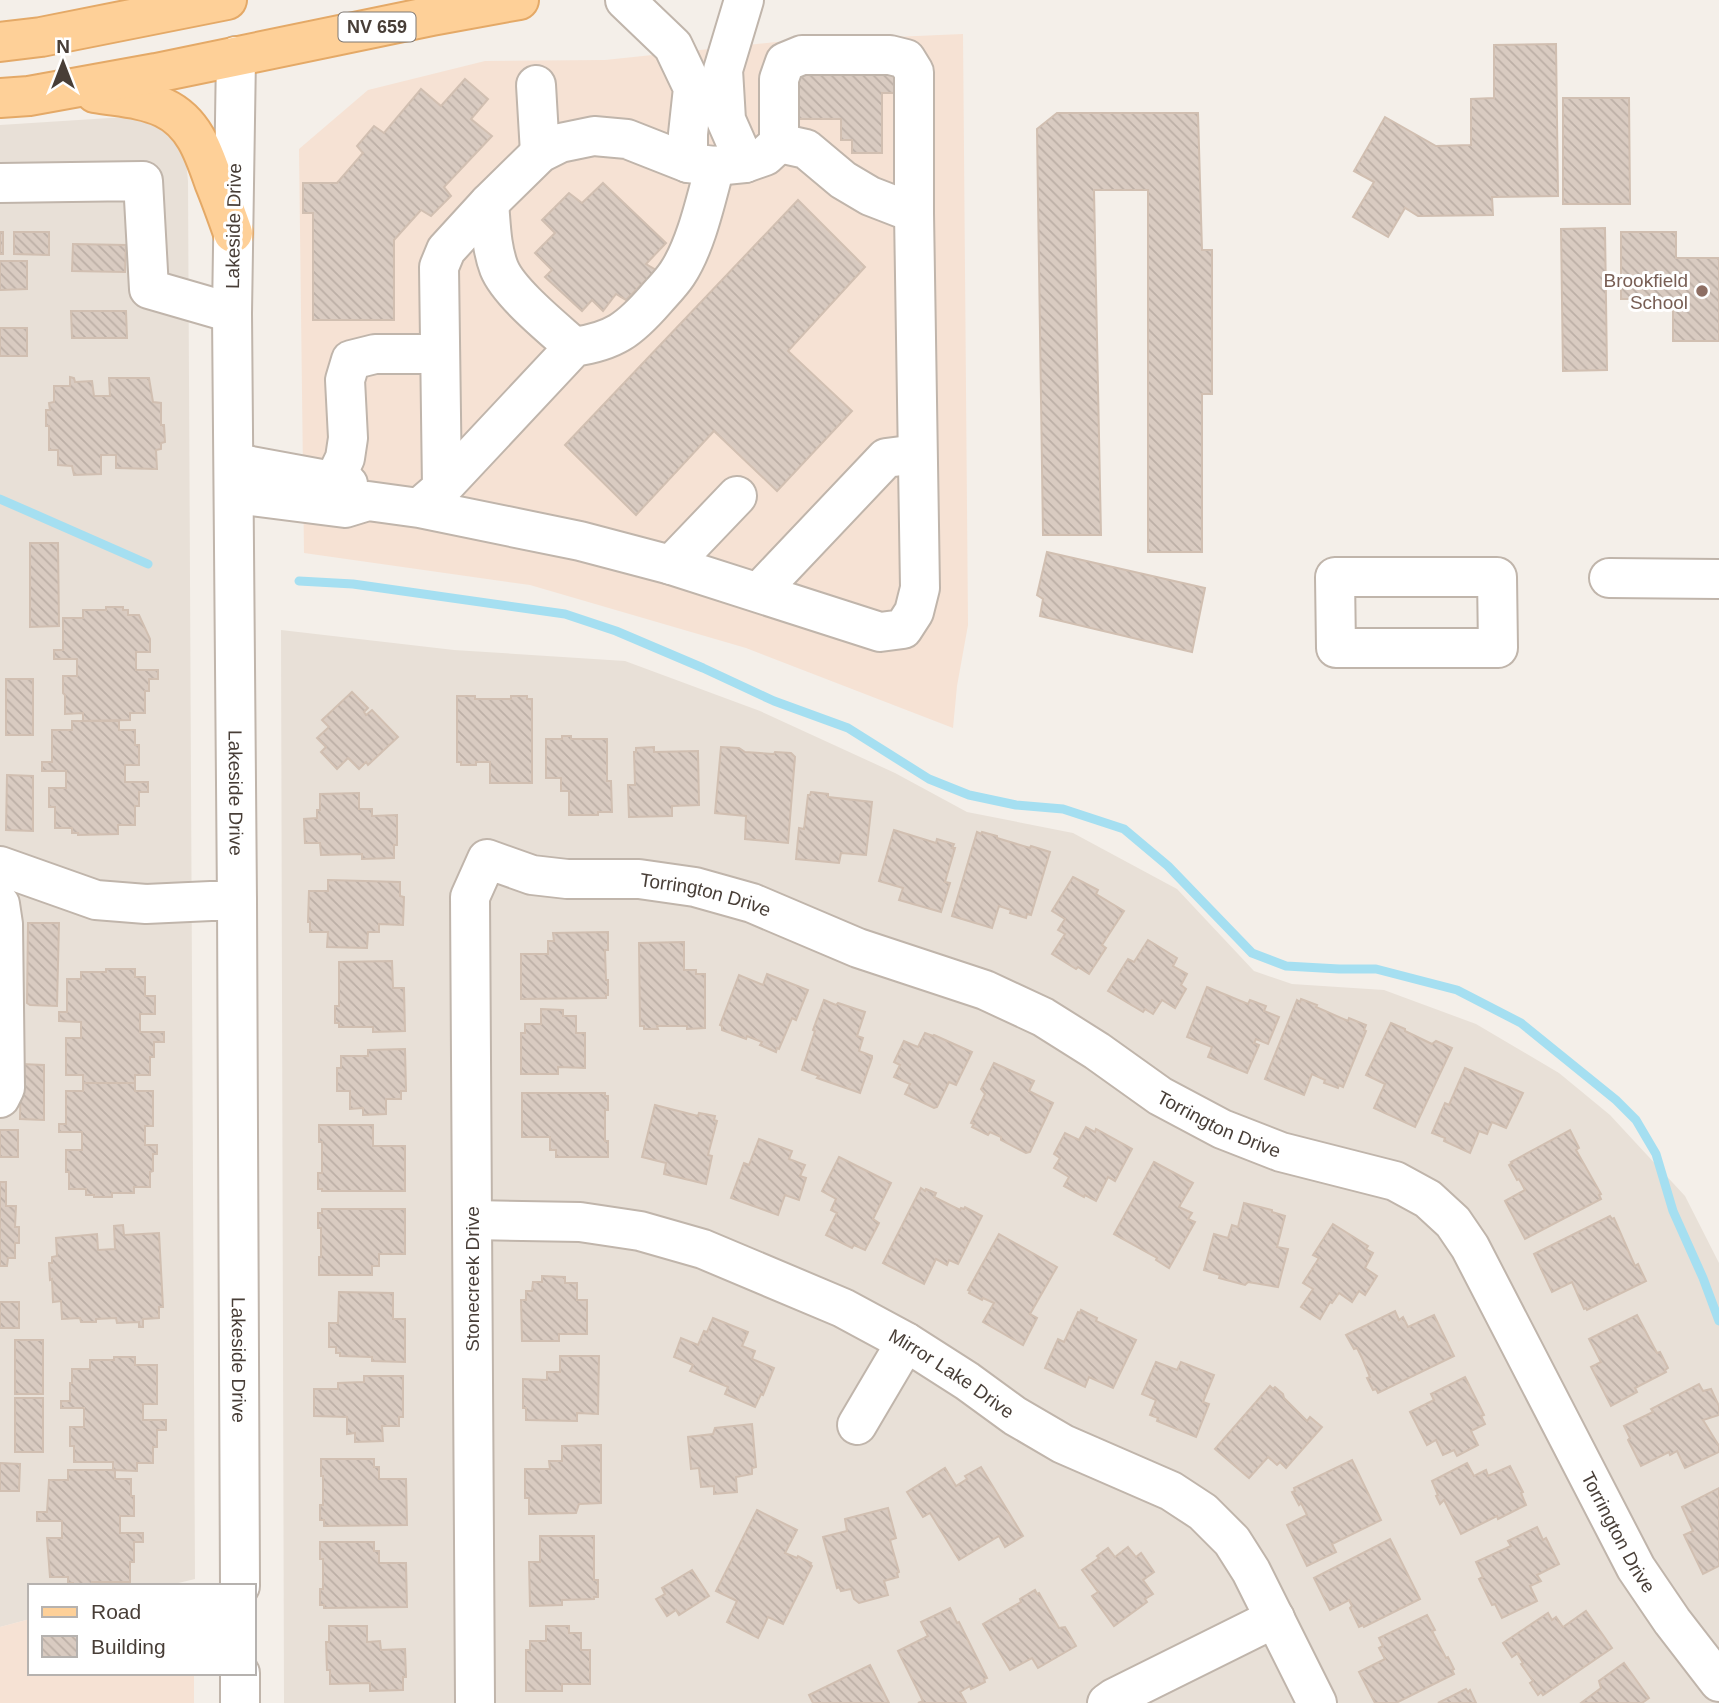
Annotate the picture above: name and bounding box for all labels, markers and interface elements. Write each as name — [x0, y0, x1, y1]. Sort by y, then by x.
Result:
road number: NV 659 — [338, 12, 416, 42]
north arrow — [28, 28, 98, 98]
text: N — [56, 36, 70, 57]
street label: Lakeside Drive — [222, 163, 245, 289]
place label: Brookfield School — [1604, 270, 1688, 313]
marker: Brookfield School — [1694, 283, 1710, 299]
street label: Lakeside Drive — [225, 730, 247, 856]
street label: Torrington Drive — [639, 869, 774, 921]
street label: Torrington Drive — [1153, 1086, 1284, 1162]
street label: Stonecreek Drive — [462, 1206, 483, 1352]
street label: Lakeside Drive — [228, 1297, 249, 1423]
street label: Mirror Lake Drive — [885, 1325, 1018, 1423]
street label: Torrington Drive — [1577, 1468, 1660, 1597]
legend — [28, 1584, 256, 1675]
text: Road — [91, 1600, 141, 1623]
text: Building — [91, 1635, 166, 1658]

